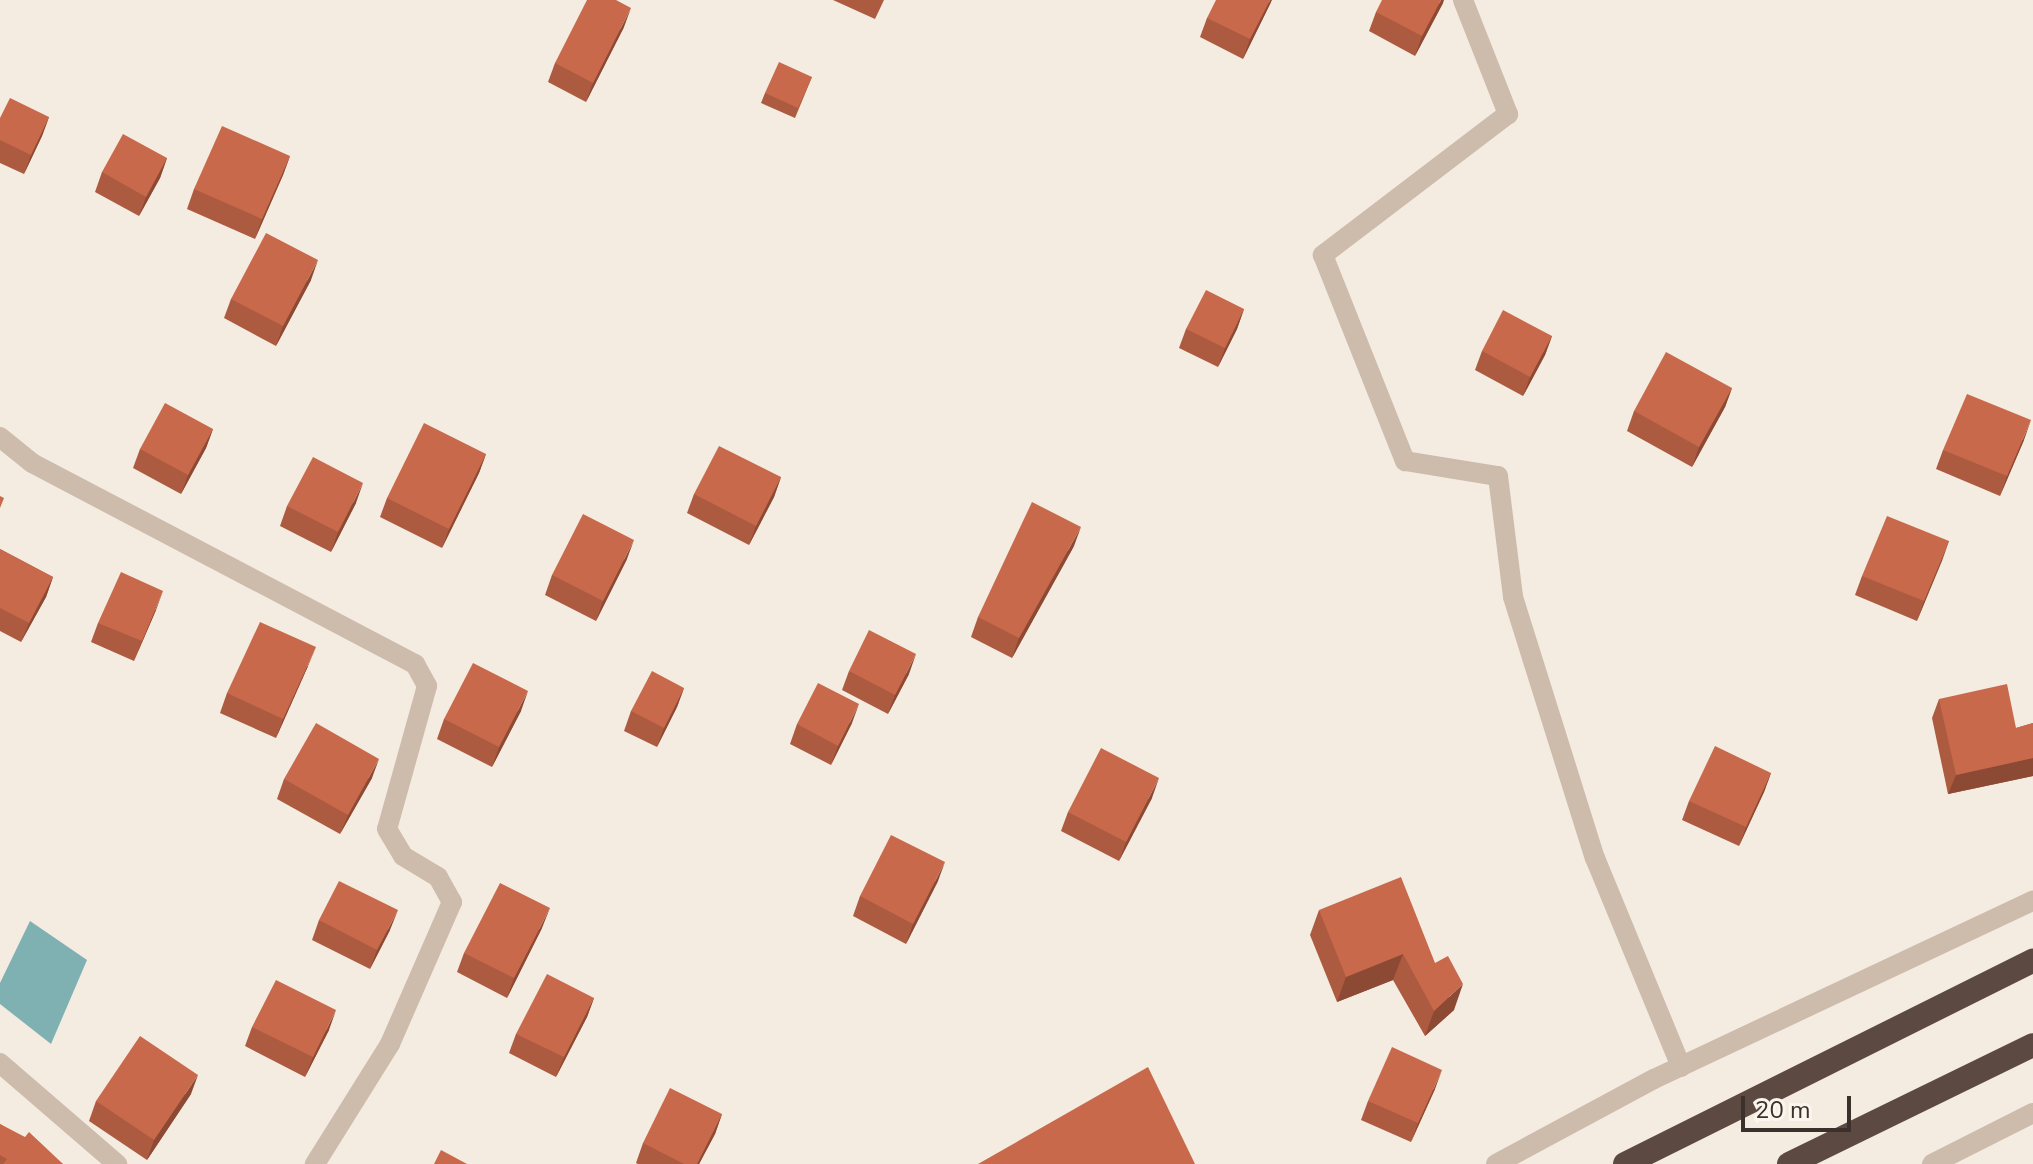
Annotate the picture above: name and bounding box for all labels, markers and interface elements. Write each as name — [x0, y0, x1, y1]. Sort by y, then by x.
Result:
scale bar — [1745, 1080, 1855, 1130]
text: 20 m — [1755, 1094, 1811, 1126]

